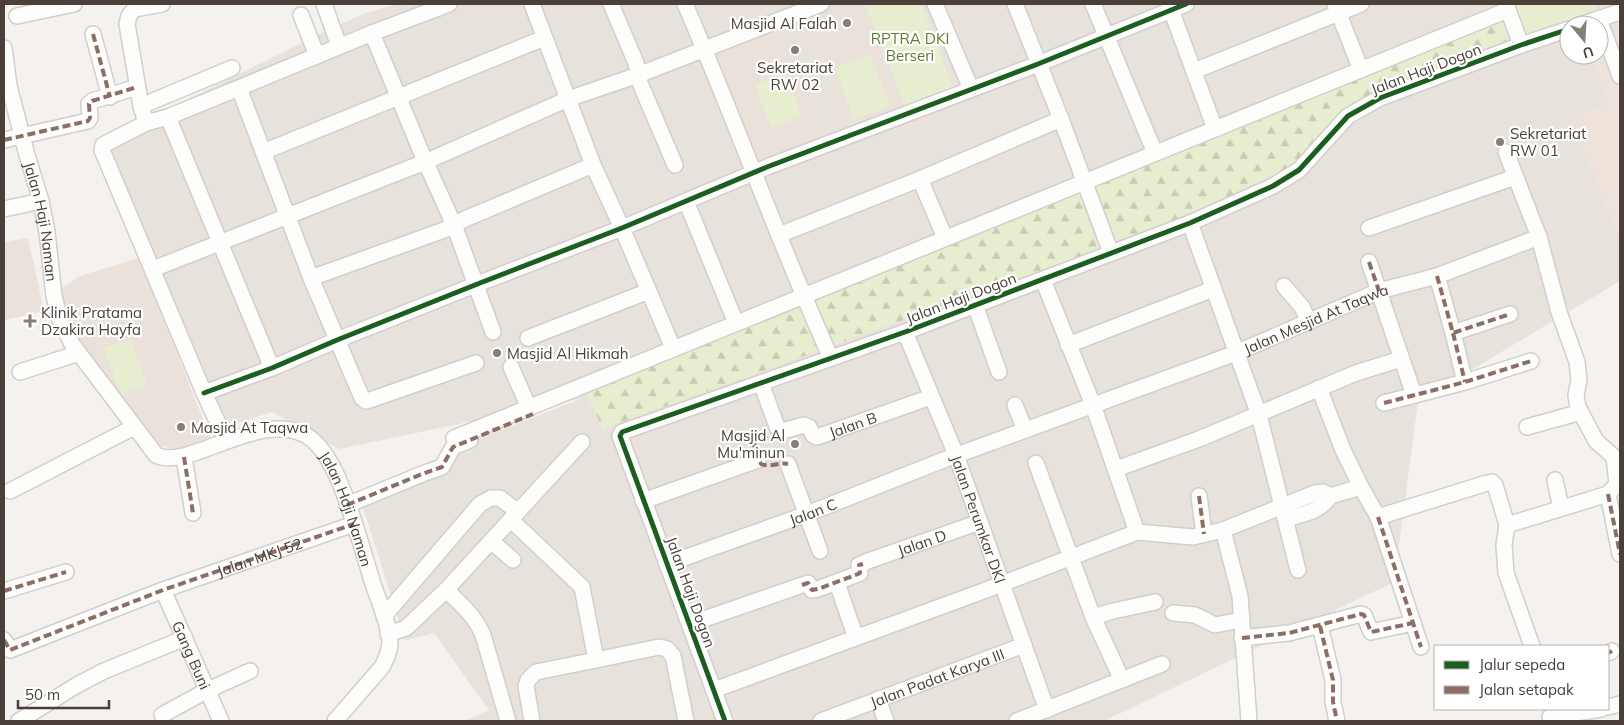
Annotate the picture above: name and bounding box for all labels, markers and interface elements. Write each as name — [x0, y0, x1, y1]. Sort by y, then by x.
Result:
place label: Masjid Al Falah — [731, 14, 837, 33]
north arrow — [1559, 15, 1609, 65]
marker: Masjid Al Falah — [841, 17, 853, 29]
park label: RPTRA DKI Berseri — [871, 29, 949, 65]
street label: Jalan Haji Dogon — [1368, 39, 1484, 99]
text: U — [1580, 42, 1596, 63]
marker: Sekretariat RW 02 — [789, 44, 801, 56]
place label: Sekretariat RW 02 — [757, 58, 833, 94]
place label: Sekretariat RW 01 — [1510, 124, 1586, 160]
marker: Sekretariat RW 01 — [1494, 136, 1506, 148]
street label: Jalan Haji Naman — [20, 159, 62, 282]
street label: Jalan Haji Dogon — [903, 268, 1019, 328]
street label: Jalan Mesjid At Taqwa — [1241, 280, 1390, 358]
place label: Klinik Pratama Dzakira Hayfa — [41, 303, 142, 339]
marker: Klinik Pratama Dzakira Hayfa — [23, 314, 37, 328]
place label: Masjid Al Hikmah — [507, 344, 629, 363]
marker: Masjid Al Hikmah — [491, 347, 503, 359]
street label: Jalan B — [826, 407, 879, 442]
place label: Masjid At Taqwa — [191, 418, 308, 437]
marker: Masjid At Taqwa — [175, 421, 187, 433]
place label: Masjid Al Mu'minun — [717, 426, 785, 462]
marker: Masjid Al Mu'minun — [789, 438, 801, 450]
street label: Jalan Haji Naman — [316, 447, 377, 569]
street label: Jalan Perumkar DKI — [947, 452, 1010, 586]
street label: Jalan C — [786, 494, 839, 529]
street label: Jalan D — [895, 525, 949, 560]
street label: Jalan MKJ 52 — [214, 533, 305, 580]
street label: Jalan Haji Dogon — [662, 534, 720, 650]
street label: Gang Buni — [168, 618, 215, 692]
street label: Jalan Padat Karya III — [867, 644, 1007, 711]
legend — [1434, 645, 1609, 710]
text: Jalur sepeda — [1479, 655, 1565, 674]
scale bar — [18, 678, 109, 710]
text: Jalan setapak — [1479, 680, 1574, 699]
text: 50 m — [25, 685, 60, 704]

